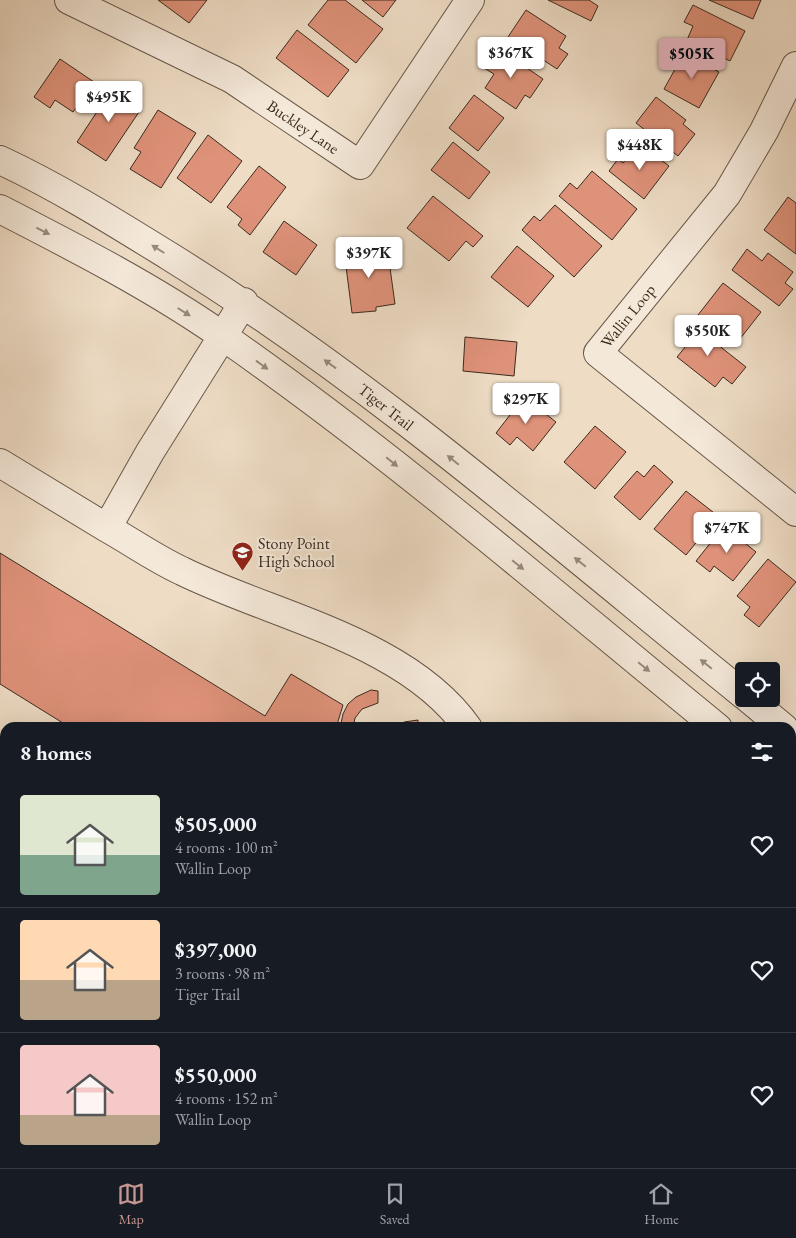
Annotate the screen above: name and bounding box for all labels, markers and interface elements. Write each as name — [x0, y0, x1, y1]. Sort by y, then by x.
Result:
pin: $367K — [476, 36, 546, 79]
pin: $505K — [657, 38, 727, 80]
text: $367K — [489, 42, 533, 63]
text: $505K — [670, 43, 714, 64]
pin: $495K — [74, 80, 144, 123]
text: $495K — [87, 86, 131, 107]
street label: Buckley Lane — [263, 95, 343, 159]
pin: $448K — [605, 128, 675, 171]
text: $448K — [618, 134, 662, 155]
one-way arrow — [36, 227, 51, 235]
pin: $397K — [334, 236, 404, 279]
text: $397K — [347, 242, 391, 263]
one-way arrow — [151, 244, 164, 254]
street label: Wallin Loop — [596, 280, 660, 352]
one-way arrow — [177, 308, 191, 317]
pin: $550K — [673, 314, 743, 357]
text: $550K — [686, 320, 730, 341]
one-way arrow — [255, 359, 268, 370]
one-way arrow — [323, 359, 337, 369]
street label: Tiger Trail — [354, 379, 418, 435]
pin: $297K — [491, 382, 561, 425]
text: $297K — [504, 388, 548, 409]
one-way arrow — [447, 454, 460, 465]
one-way arrow — [385, 457, 398, 468]
pin: $747K — [692, 512, 762, 554]
text: $747K — [705, 517, 749, 538]
place label: Stony Point High School — [258, 533, 335, 572]
school or university icon: Stony Point High School — [230, 540, 254, 571]
one-way arrow — [573, 557, 586, 568]
one-way arrow — [511, 559, 524, 570]
one-way arrow — [700, 659, 713, 670]
one-way arrow — [637, 662, 650, 673]
map controls — [735, 662, 780, 707]
button: locate — [735, 662, 780, 707]
icon: filters — [748, 738, 776, 766]
text: 8 homes — [20, 739, 92, 766]
text: $505,000 — [175, 810, 257, 837]
icon: home — [60, 815, 120, 875]
icon: heart — [748, 831, 776, 859]
text: 4 rooms · 100 m² — [175, 837, 278, 858]
text: Wallin Loop — [175, 858, 251, 879]
text: $397,000 — [175, 936, 257, 963]
icon: home — [60, 940, 120, 1000]
icon: heart — [748, 956, 776, 984]
text: 3 rooms · 98 m² — [175, 963, 270, 984]
text: Tiger Trail — [175, 984, 240, 1005]
text: $550,000 — [175, 1061, 257, 1088]
icon: home — [60, 1065, 120, 1125]
icon: heart — [748, 1081, 776, 1109]
text: 4 rooms · 152 m² — [175, 1088, 278, 1109]
text: Wallin Loop — [175, 1109, 251, 1130]
tab: Map — [117, 1180, 145, 1228]
tab: Saved — [380, 1180, 410, 1228]
tab: Home — [644, 1180, 679, 1228]

